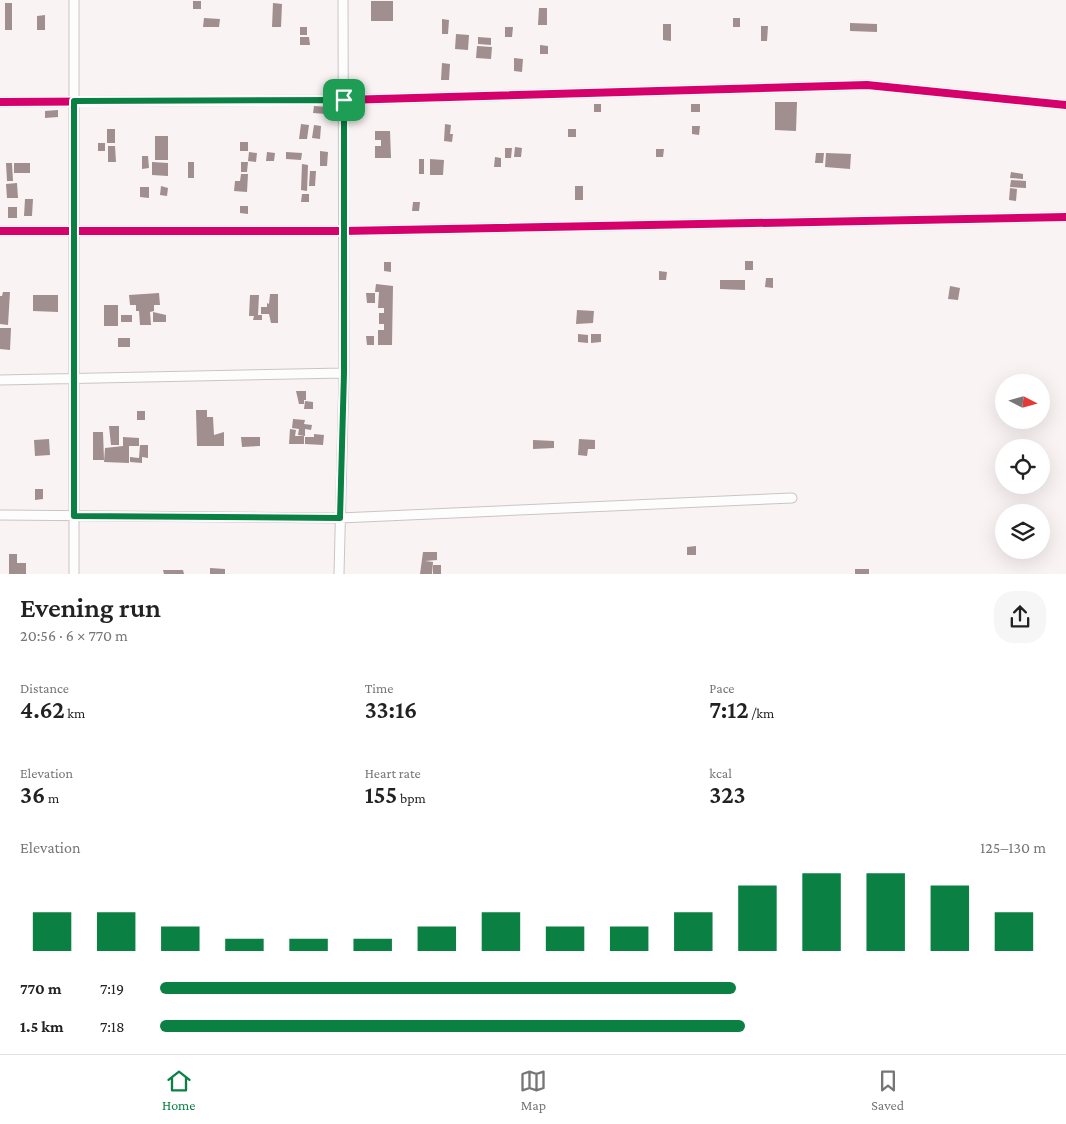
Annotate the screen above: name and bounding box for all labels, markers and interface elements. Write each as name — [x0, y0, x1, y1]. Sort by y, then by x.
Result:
pin — [323, 79, 365, 121]
icon: arrive — [330, 86, 358, 114]
north arrow — [995, 374, 1050, 429]
map controls — [995, 374, 1050, 559]
button: locate — [995, 439, 1050, 494]
button: layers — [995, 504, 1050, 559]
button: share — [994, 591, 1046, 643]
text: Evening run — [20, 592, 161, 623]
text: 20:56 · 6 × 770 m — [20, 627, 128, 644]
text: Distance — [20, 680, 69, 696]
text: Time — [365, 680, 393, 696]
text: Pace — [709, 680, 735, 696]
text: 4.62 — [20, 696, 65, 723]
text: 33:16 — [365, 696, 417, 723]
text: 7:12 — [709, 696, 749, 723]
text: km — [65, 705, 85, 721]
text: /km — [749, 705, 774, 721]
text: Elevation — [20, 765, 73, 781]
text: Heart rate — [365, 765, 421, 781]
text: kcal — [709, 765, 732, 781]
text: 36 — [20, 781, 45, 808]
text: 155 — [365, 781, 397, 808]
text: 323 — [709, 781, 746, 808]
text: m — [45, 790, 59, 806]
text: bpm — [397, 790, 426, 806]
text: Elevation — [20, 839, 81, 856]
text: 125–130 m — [980, 839, 1046, 856]
text: 770 m — [20, 980, 61, 997]
text: 7:19 — [100, 980, 124, 997]
text: 1.5 km — [20, 1018, 64, 1035]
text: 7:18 — [100, 1018, 125, 1035]
tab: Home — [162, 1067, 195, 1113]
tab: Map — [519, 1067, 547, 1113]
tab: Saved — [871, 1067, 904, 1113]

